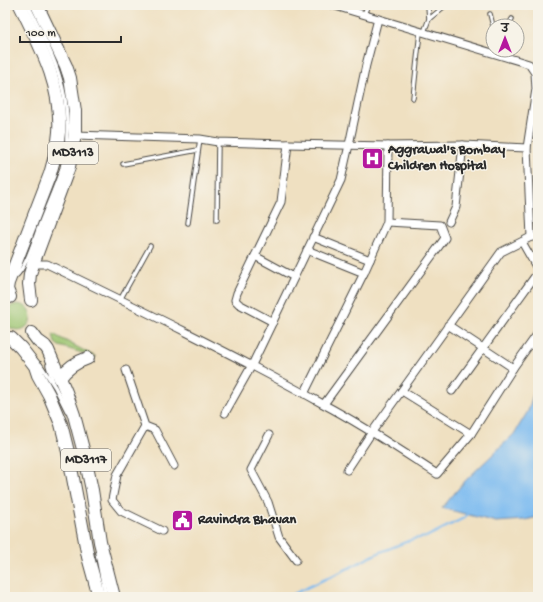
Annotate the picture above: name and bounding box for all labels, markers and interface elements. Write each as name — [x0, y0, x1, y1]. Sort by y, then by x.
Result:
scale bar — [20, 18, 121, 44]
north arrow — [485, 18, 525, 58]
text: उ — [500, 23, 510, 36]
text: 100 m — [25, 27, 56, 41]
road number: MD3113 — [48, 142, 98, 164]
place label: Aggrawal's Bombay Children Hospital — [387, 142, 505, 175]
hospital icon: Aggrawal's Bombay Children Hospital — [359, 145, 385, 171]
road number: MD3117 — [61, 449, 111, 471]
public building icon: Ravindra Bhavan — [169, 507, 195, 533]
place label: Ravindra Bhavan — [197, 512, 297, 529]

